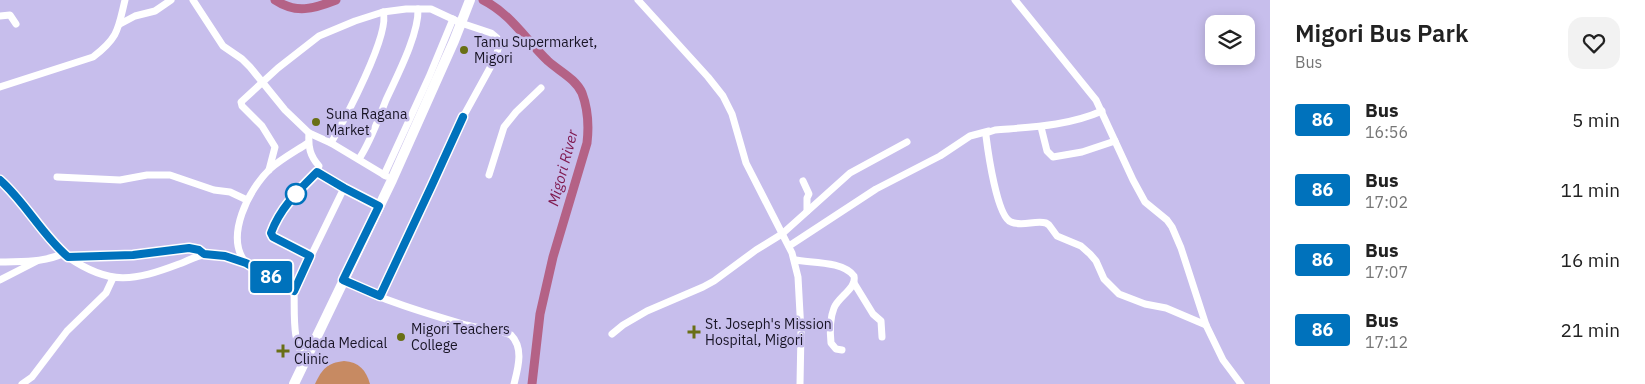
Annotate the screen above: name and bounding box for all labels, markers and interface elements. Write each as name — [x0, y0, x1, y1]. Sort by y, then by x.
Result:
map controls — [1205, 15, 1255, 65]
button: layers — [1205, 15, 1255, 65]
text: Migori Bus Park — [1295, 17, 1468, 49]
button: heart — [1568, 17, 1620, 69]
place label: Tamu Supermarket, Migori — [474, 33, 597, 67]
marker: Tamu Supermarket, Migori — [458, 44, 470, 56]
text: Bus — [1295, 52, 1322, 72]
text: Bus — [1365, 98, 1399, 122]
place label: Suna Ragana Market — [326, 105, 408, 139]
text: 86 — [1312, 108, 1333, 131]
text: 5 min — [1572, 108, 1620, 132]
marker: Suna Ragana Market — [310, 116, 322, 128]
text: 16:56 — [1365, 122, 1408, 142]
water label: Migori River — [543, 127, 582, 208]
text: Bus — [1365, 168, 1399, 192]
text: 86 — [1312, 178, 1333, 201]
text: 11 min — [1561, 178, 1620, 202]
unlabelled marker — [285, 183, 307, 205]
text: 17:02 — [1365, 192, 1408, 212]
text: Bus — [1365, 238, 1399, 262]
text: 86 — [1312, 248, 1333, 271]
text: 16 min — [1561, 248, 1620, 272]
line badge: 86 — [248, 261, 294, 293]
text: 17:07 — [1365, 262, 1408, 282]
text: 86 — [260, 265, 282, 288]
text: Bus — [1365, 308, 1399, 332]
place label: St. Joseph's Mission Hospital, Migori — [705, 315, 832, 349]
text: 86 — [1312, 318, 1333, 341]
text: 21 min — [1561, 318, 1620, 342]
place label: Migori Teachers College — [411, 320, 510, 354]
marker: St. Joseph's Mission Hospital, Migori — [687, 325, 701, 339]
marker: Migori Teachers College — [395, 331, 407, 343]
text: 17:12 — [1365, 332, 1408, 352]
place label: Odada Medical Clinic — [294, 334, 388, 368]
marker: Odada Medical Clinic — [276, 344, 290, 358]

